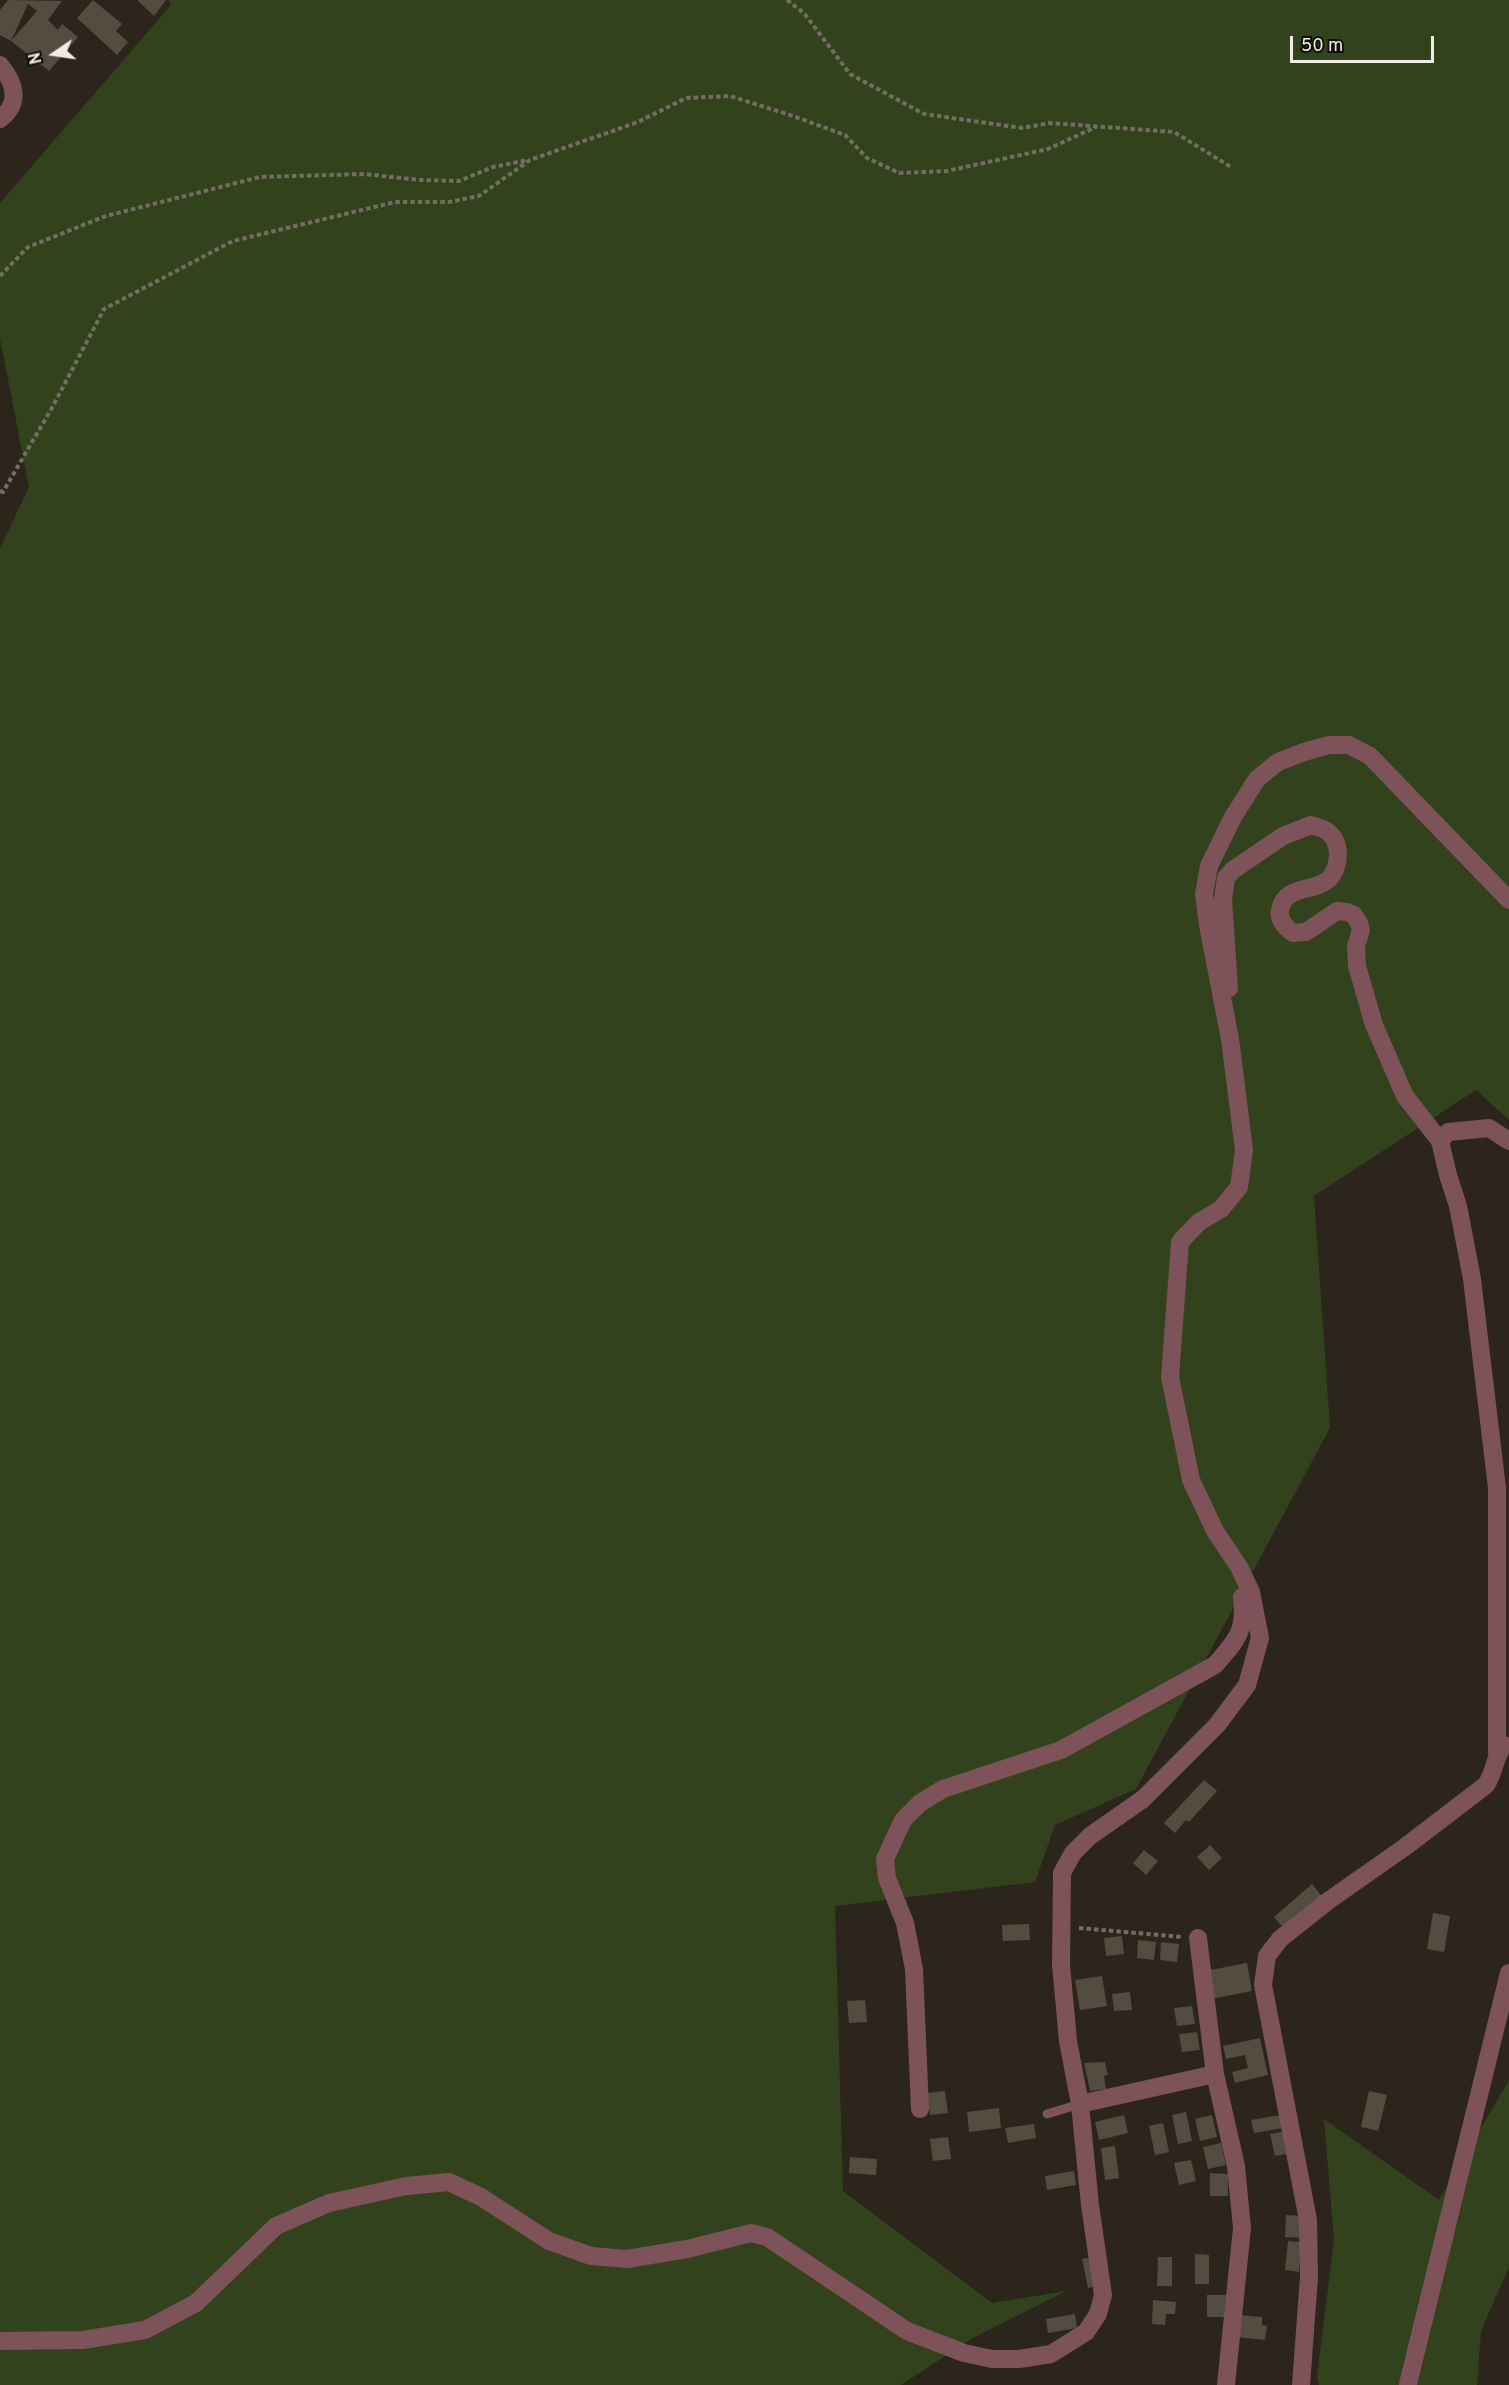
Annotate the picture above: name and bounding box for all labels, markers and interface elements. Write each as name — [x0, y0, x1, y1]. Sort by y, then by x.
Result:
north arrow — [24, 24, 84, 84]
scale bar — [1293, 24, 1437, 62]
text: 50 m — [1301, 35, 1343, 58]
text: N — [25, 50, 47, 66]

